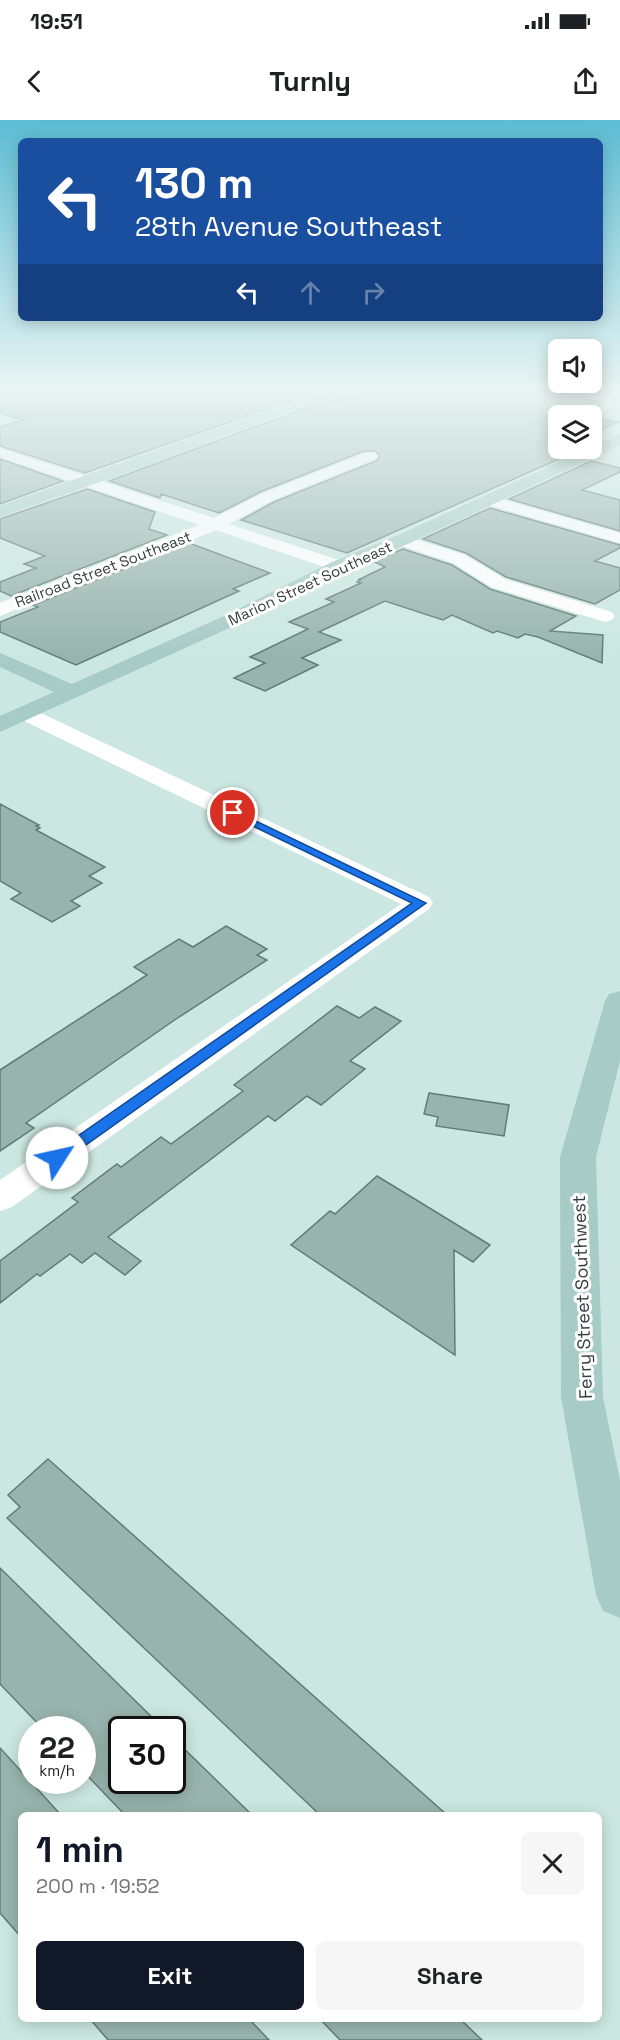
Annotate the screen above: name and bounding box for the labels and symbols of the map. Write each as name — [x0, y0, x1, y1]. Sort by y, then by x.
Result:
street label: Railroad Street Southeast — [12, 526, 194, 611]
street label: Marion Street Southeast — [225, 537, 395, 629]
pin — [207, 787, 258, 838]
position arrow — [25, 1126, 89, 1190]
street label: Ferry Street Southwest — [567, 1195, 597, 1399]
speed limit sign: 30 — [108, 1716, 186, 1794]

